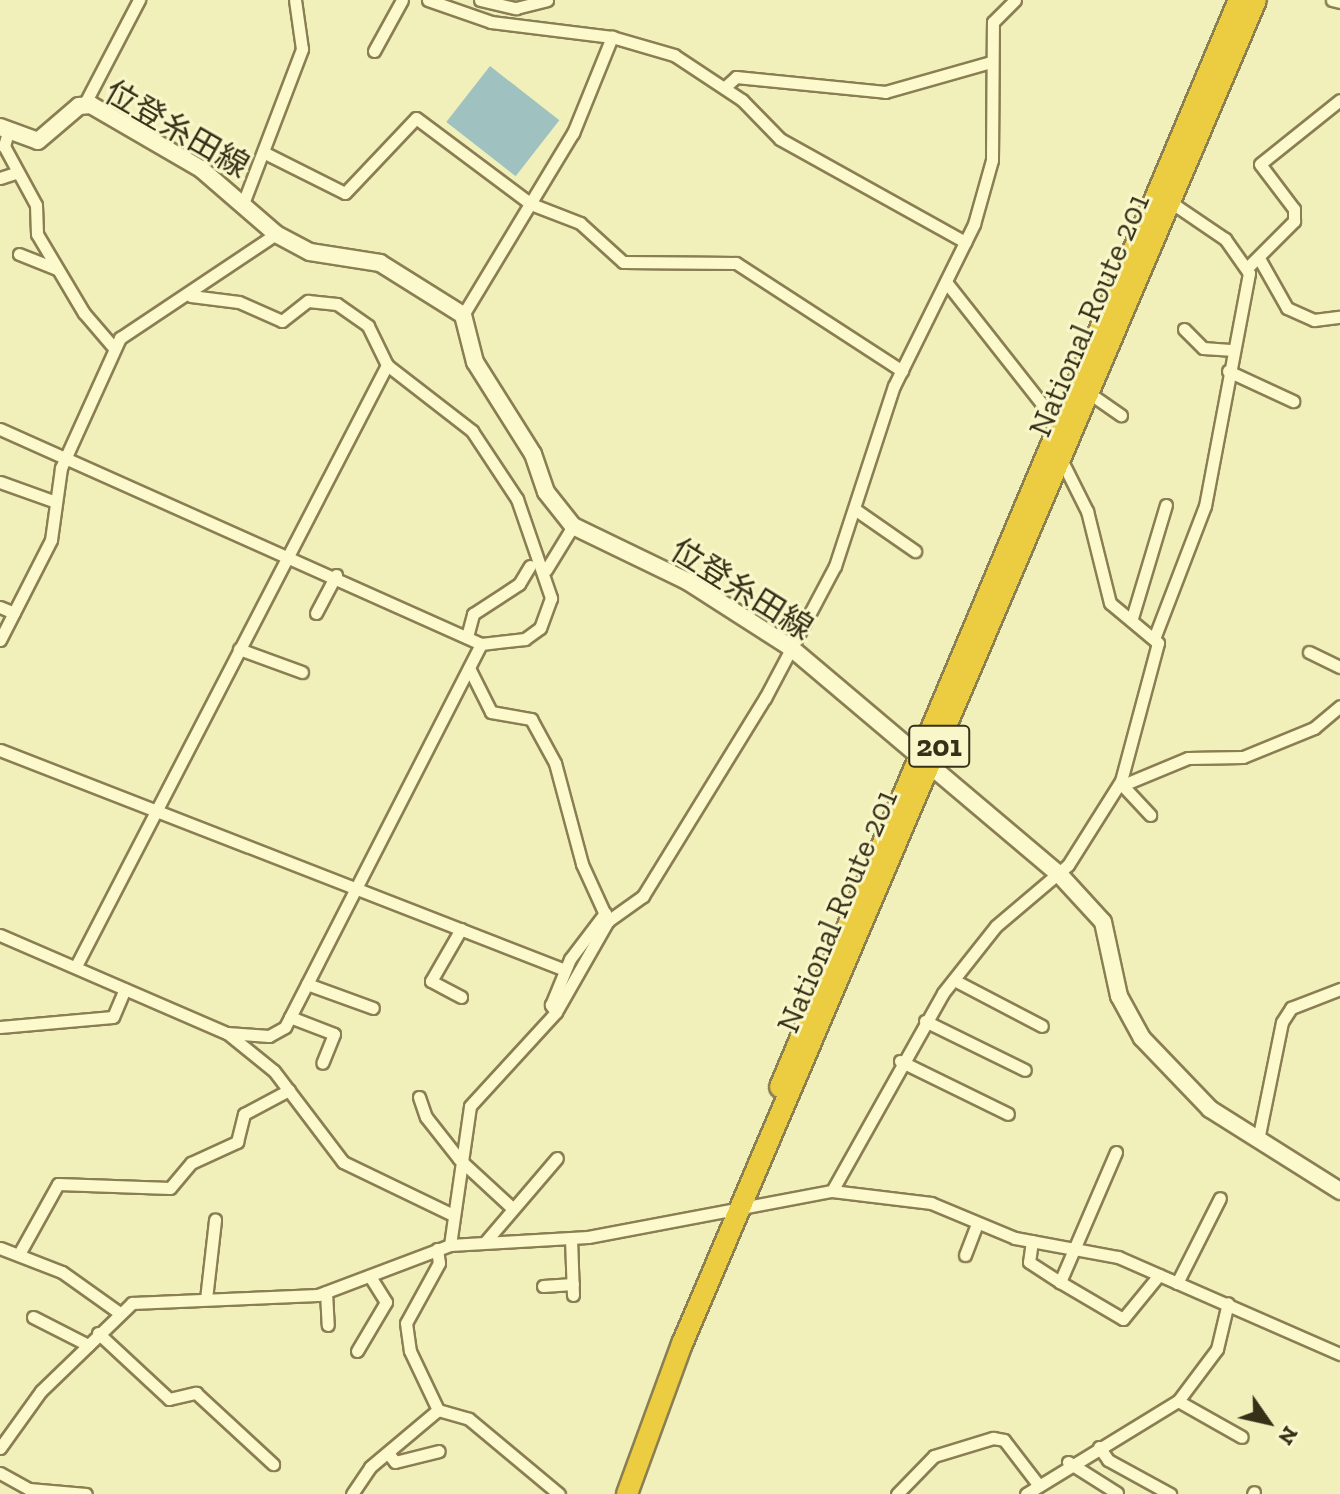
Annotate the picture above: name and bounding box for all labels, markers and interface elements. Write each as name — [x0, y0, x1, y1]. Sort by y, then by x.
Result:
street label: 位登糸田線 — [98, 72, 256, 186]
street label: National Route 201 — [1020, 188, 1158, 442]
street label: 位登糸田線 — [664, 530, 820, 648]
road number: 201 — [907, 720, 971, 772]
street label: National Route 201 — [768, 784, 906, 1038]
north arrow — [1228, 1382, 1308, 1462]
text: N — [1272, 1421, 1304, 1450]

